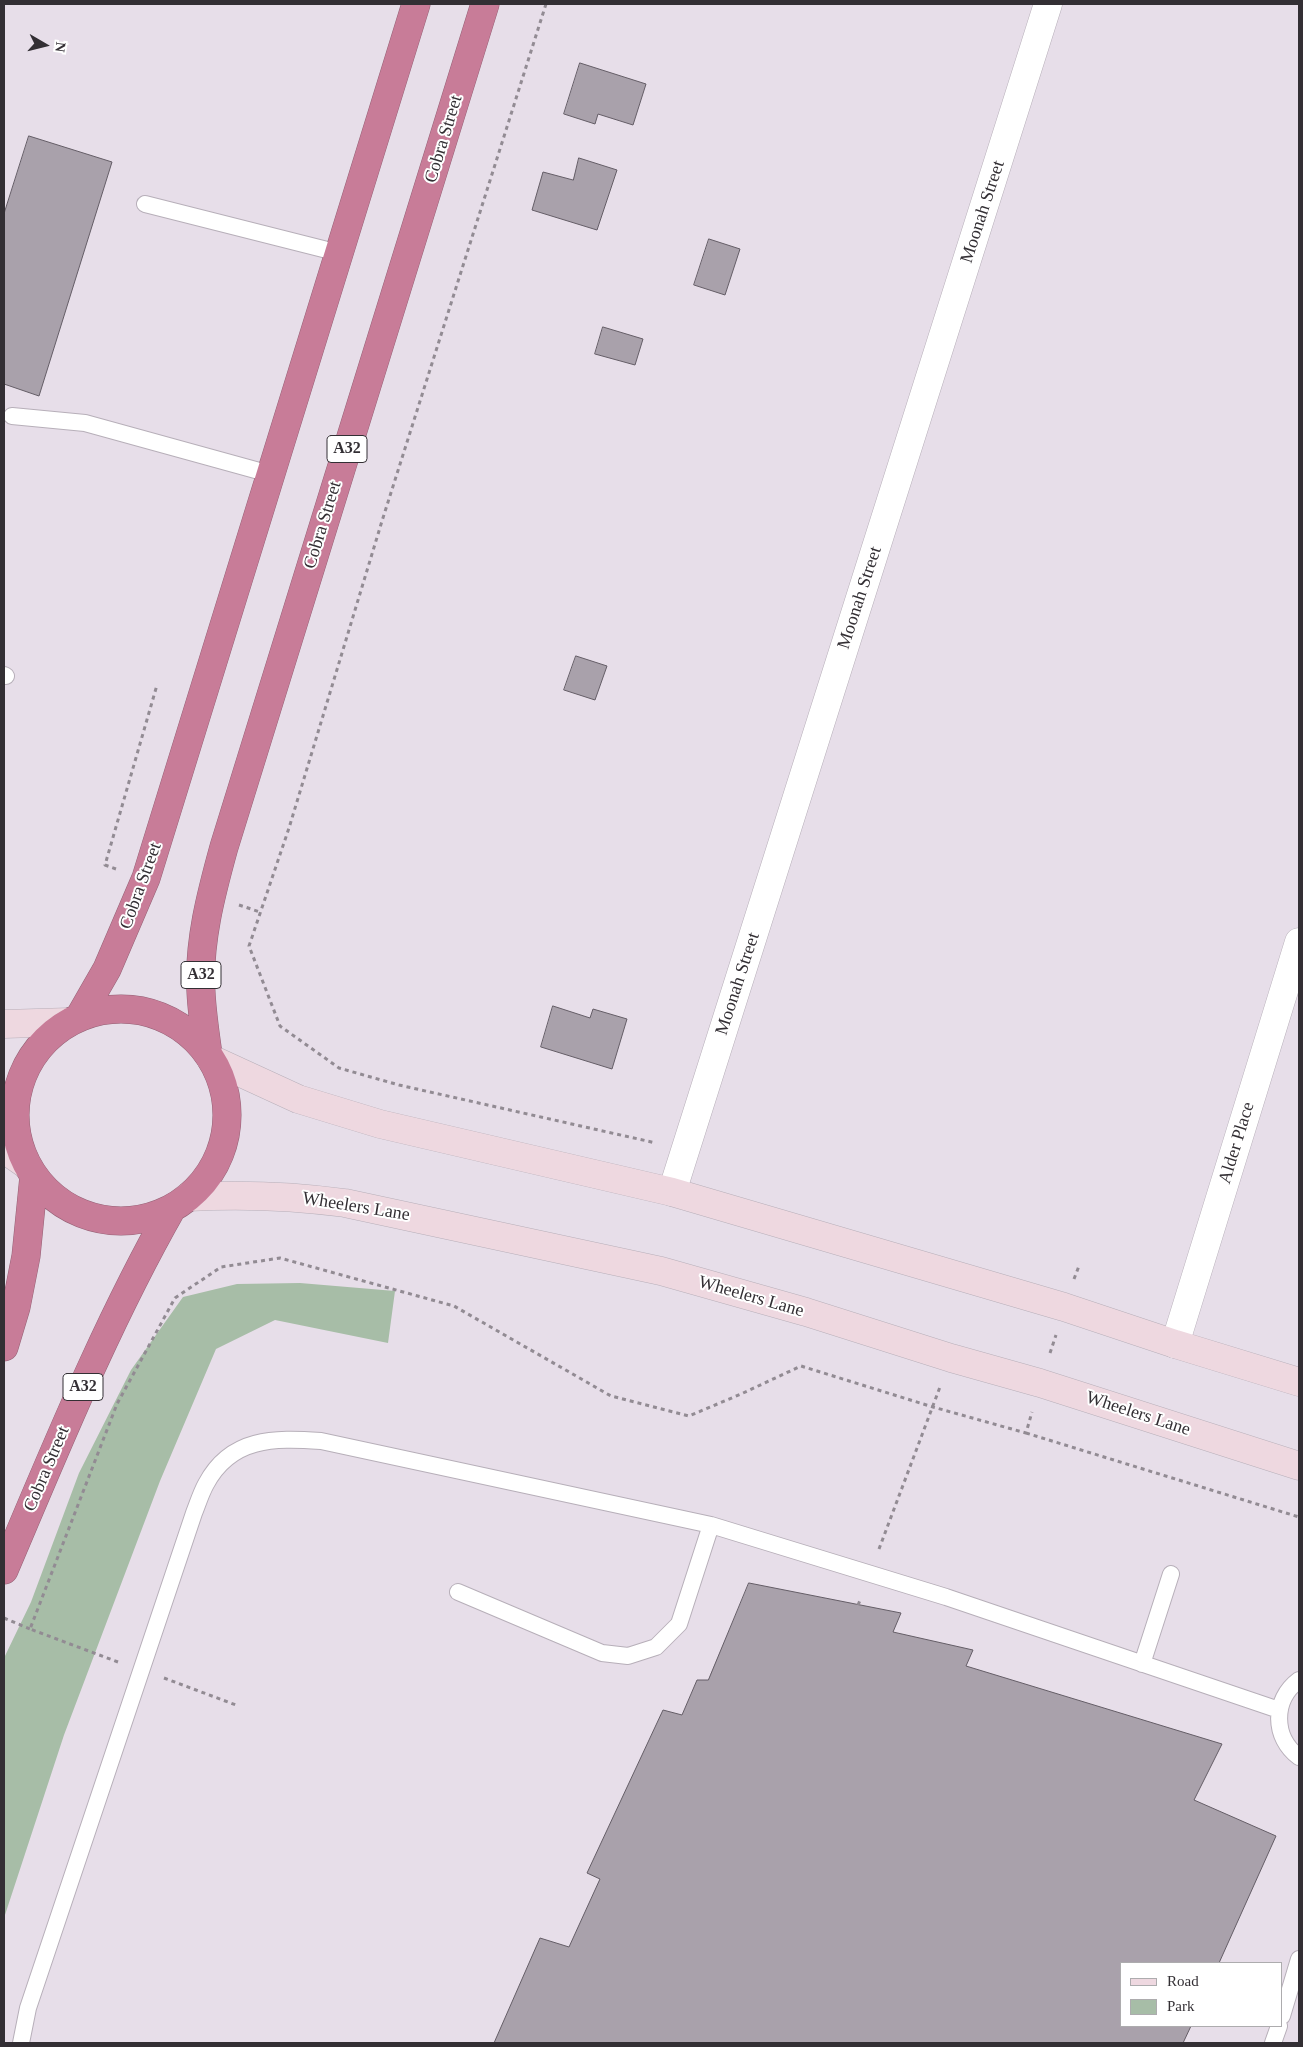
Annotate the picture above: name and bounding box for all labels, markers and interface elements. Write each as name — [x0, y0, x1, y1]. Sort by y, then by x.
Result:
north arrow — [20, 20, 70, 70]
text: N — [52, 41, 68, 53]
street label: Cobra Street — [420, 93, 468, 185]
street label: Moonah Street — [956, 158, 1010, 266]
road number: A32 — [327, 436, 367, 462]
street label: Cobra Street — [299, 479, 347, 571]
street label: Moonah Street — [833, 544, 887, 652]
street label: Cobra Street — [115, 840, 167, 932]
street label: Moonah Street — [711, 930, 765, 1038]
road number: A32 — [181, 962, 221, 988]
street label: Alder Place — [1214, 1099, 1260, 1187]
street label: Wheelers Lane — [301, 1188, 411, 1226]
street label: Wheelers Lane — [696, 1272, 806, 1322]
road number: A32 — [63, 1374, 103, 1400]
street label: Wheelers Lane — [1083, 1387, 1193, 1441]
street label: Cobra Street — [19, 1423, 75, 1515]
legend — [1120, 1962, 1283, 2027]
text: Road — [1167, 1973, 1199, 1989]
text: Park — [1167, 1998, 1195, 2014]

